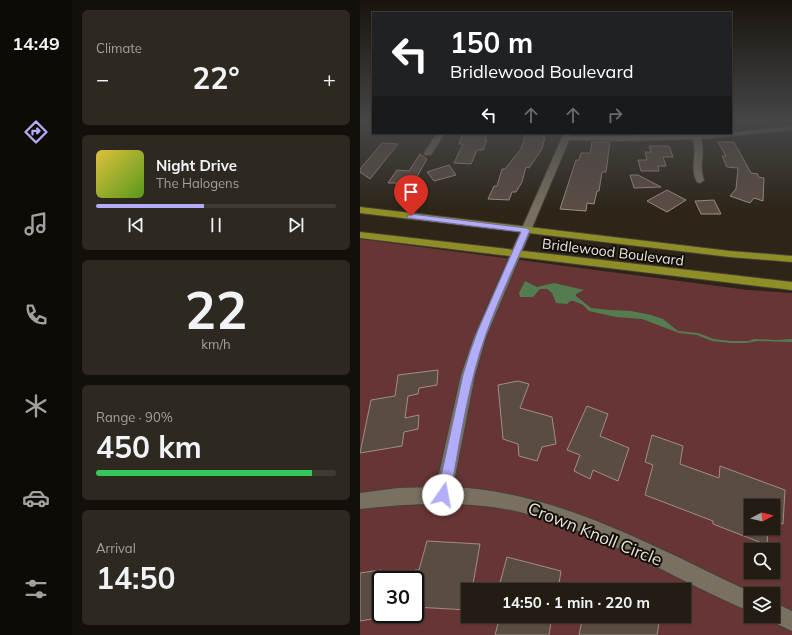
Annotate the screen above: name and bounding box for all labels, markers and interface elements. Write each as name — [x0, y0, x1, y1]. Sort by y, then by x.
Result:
text: 150 m — [450, 25, 533, 60]
icon: left — [384, 28, 436, 80]
text: 14:49 — [12, 32, 60, 55]
text: Climate — [96, 40, 142, 56]
text: 22° — [192, 59, 240, 97]
text: Bridlewood Boulevard — [450, 60, 634, 83]
text: − — [96, 65, 109, 93]
text: + — [323, 65, 336, 93]
icon: left — [478, 104, 500, 126]
icon: ahead — [520, 104, 542, 126]
icon: ahead — [562, 104, 584, 126]
icon: right — [604, 104, 626, 126]
icon: directions — [22, 118, 50, 146]
text: Night Drive — [156, 156, 237, 175]
text: The Halogens — [156, 175, 239, 191]
pin — [394, 175, 428, 216]
icon: arrive — [400, 181, 422, 203]
icon: music — [22, 210, 50, 238]
icon: previous — [125, 214, 147, 236]
icon: pause — [205, 214, 227, 236]
icon: next — [285, 214, 307, 236]
street label: Bridlewood Boulevard — [541, 234, 685, 270]
text: 22 — [185, 277, 247, 342]
icon: phone — [22, 301, 50, 329]
text: km/h — [201, 336, 231, 352]
icon: climate — [22, 392, 50, 420]
text: Range · 90% — [96, 409, 173, 425]
text: 450 km — [96, 428, 202, 466]
position arrow — [422, 474, 464, 516]
icon: car — [22, 484, 50, 512]
street label: Crown Knoll Circle — [525, 497, 665, 570]
north arrow — [744, 499, 780, 535]
map controls — [744, 499, 780, 623]
text: Arrival — [96, 540, 136, 556]
button: search — [744, 543, 780, 579]
text: 14:50 — [96, 559, 175, 597]
speed limit sign: 30 — [372, 571, 424, 623]
icon: filters — [22, 575, 50, 603]
button: layers — [744, 587, 780, 623]
text: 14:50 · 1 min · 220 m — [502, 593, 650, 612]

